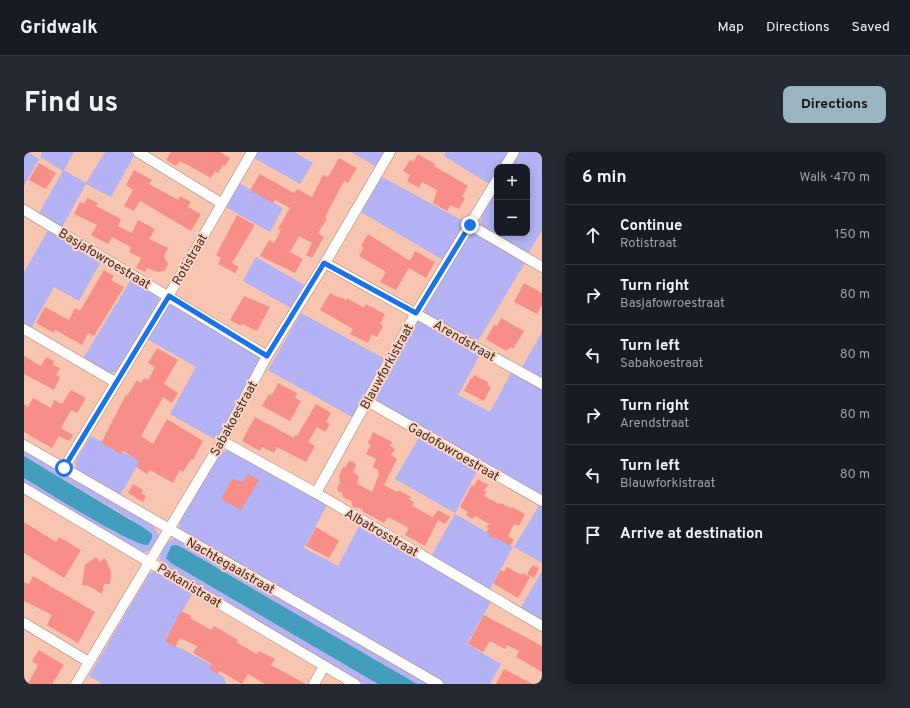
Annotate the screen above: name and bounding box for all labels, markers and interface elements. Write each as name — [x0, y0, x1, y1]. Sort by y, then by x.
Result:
text: Gridwalk — [20, 16, 98, 40]
text: Map — [718, 19, 744, 36]
text: Directions — [766, 19, 830, 36]
text: Saved — [852, 19, 890, 36]
text: Find us — [24, 86, 118, 122]
button: Directions — [783, 86, 886, 123]
map controls — [494, 164, 530, 236]
button: + — [494, 164, 530, 200]
text: 6 min — [582, 167, 626, 189]
text: Walk · 470 m — [799, 170, 870, 186]
button: − — [494, 200, 530, 236]
route end — [461, 216, 479, 234]
text: Continue — [620, 217, 682, 236]
icon: ahead — [582, 224, 604, 246]
street label: Basjafowroestraat — [55, 226, 153, 294]
text: 150 m — [835, 227, 870, 243]
street label: Rotistraat — [170, 231, 212, 289]
text: Rotistraat — [620, 236, 677, 252]
text: Turn right — [620, 277, 689, 296]
icon: right — [582, 284, 604, 306]
text: 80 m — [840, 287, 870, 303]
text: Basjafowroestraat — [620, 296, 725, 312]
street label: Arendstraat — [430, 318, 498, 366]
street label: Blauwforkistraat — [358, 321, 418, 413]
text: Turn left — [620, 337, 680, 356]
icon: left — [582, 344, 604, 366]
text: 80 m — [840, 347, 870, 363]
text: Sabakoestraat — [620, 356, 703, 372]
street label: Sabakoestraat — [208, 379, 262, 459]
text: Turn right — [620, 397, 689, 416]
icon: right — [582, 404, 604, 426]
text: 80 m — [840, 407, 870, 423]
text: Arendstraat — [620, 416, 689, 432]
street label: Gadofowroestraat — [404, 420, 502, 486]
text: Turn left — [620, 457, 680, 476]
route start — [55, 459, 73, 477]
icon: left — [582, 464, 604, 486]
text: 80 m — [840, 467, 870, 483]
text: Blauwforkistraat — [620, 476, 715, 492]
street label: Albatrosstraat — [341, 506, 421, 561]
icon: arrive — [582, 524, 604, 546]
text: Arrive at destination — [620, 525, 763, 544]
street label: Nachtegaalstraat — [183, 535, 277, 599]
street label: Pakanistraat — [154, 561, 224, 612]

